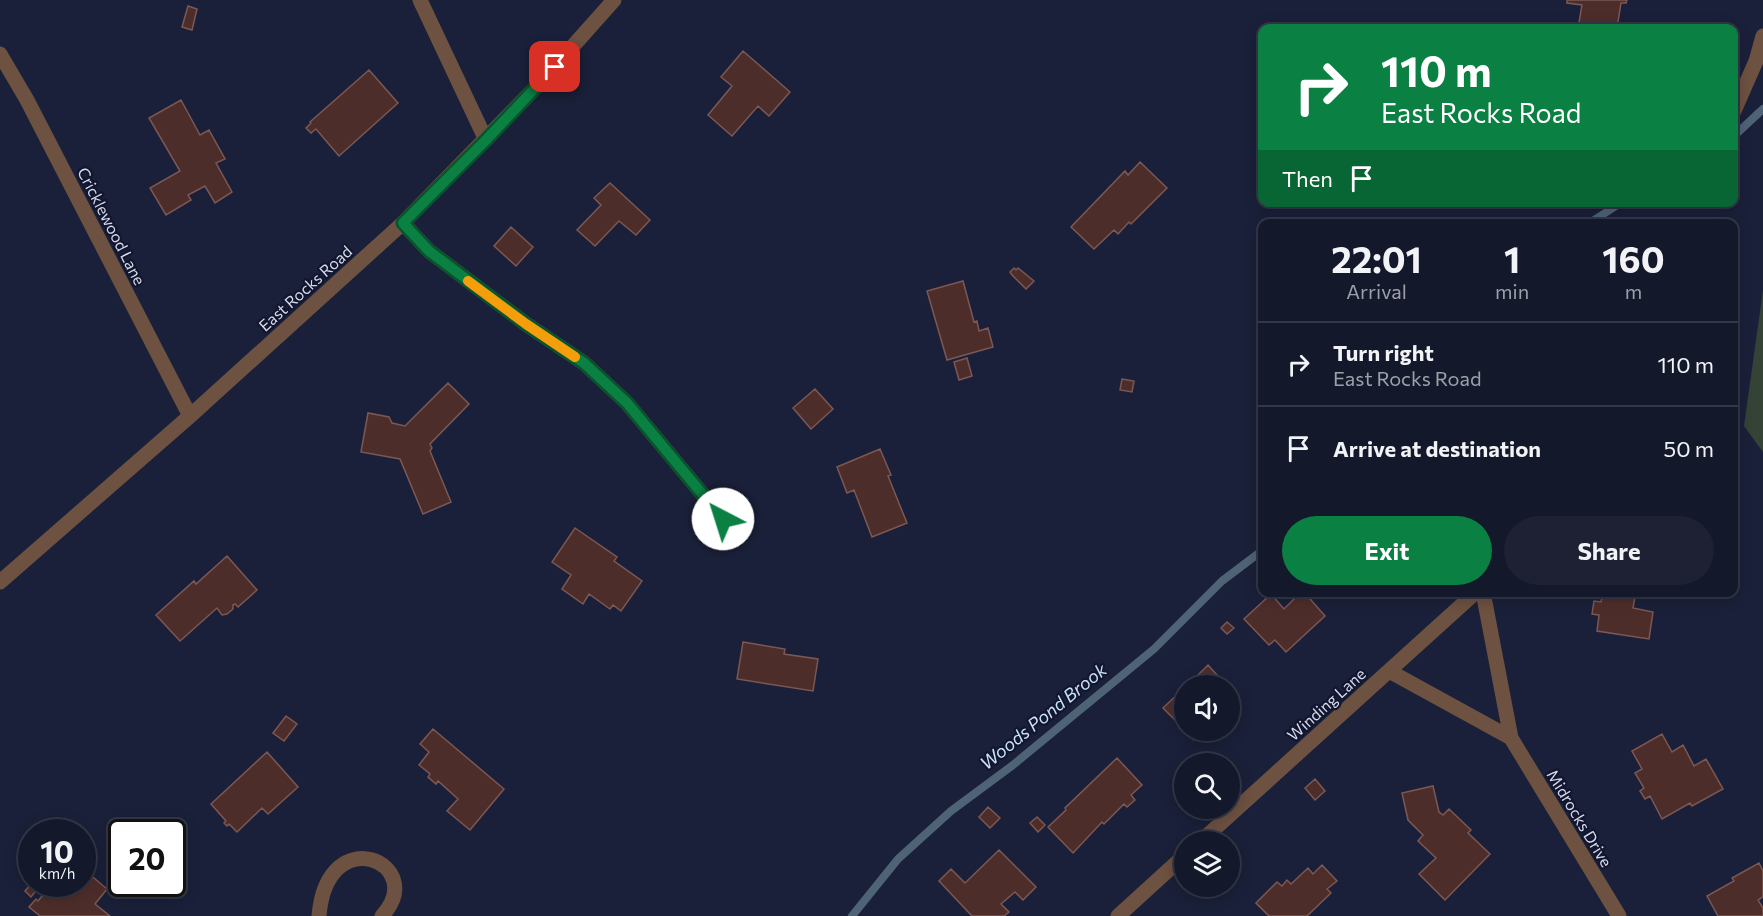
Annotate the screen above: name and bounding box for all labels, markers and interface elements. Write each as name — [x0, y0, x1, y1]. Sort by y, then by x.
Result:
pin — [529, 41, 580, 92]
text: 110 m — [1381, 44, 1492, 96]
icon: right — [1282, 48, 1360, 126]
icon: arrive — [538, 50, 571, 83]
text: East Rocks Road — [1381, 96, 1581, 129]
icon: arrive — [1345, 162, 1378, 195]
street label: Cricklewood Lane — [74, 164, 150, 288]
text: Then — [1282, 165, 1333, 192]
text: 22:01 — [1331, 236, 1422, 280]
text: 1 — [1504, 236, 1520, 280]
text: 160 — [1602, 236, 1665, 280]
street label: East Rocks Road — [255, 241, 355, 335]
text: Arrival — [1346, 279, 1407, 303]
text: min — [1495, 279, 1529, 303]
text: m — [1625, 279, 1642, 303]
text: Turn right — [1333, 339, 1434, 366]
icon: right — [1282, 348, 1315, 381]
text: 110 m — [1657, 351, 1714, 378]
text: East Rocks Road — [1333, 366, 1481, 390]
icon: arrive — [1282, 432, 1315, 465]
text: Arrive at destination — [1333, 435, 1541, 462]
text: 50 m — [1664, 435, 1714, 462]
position arrow — [691, 487, 755, 551]
button: Exit — [1282, 516, 1492, 585]
button: Share — [1504, 516, 1714, 585]
water label: Woods Pond Brook — [975, 657, 1112, 774]
street label: Winding Lane — [1283, 664, 1369, 744]
map controls — [1174, 675, 1240, 897]
button: sound — [1174, 675, 1240, 741]
button: search — [1174, 753, 1240, 819]
street label: Midrocks Drive — [1544, 766, 1616, 870]
speed limit sign: 20 — [108, 819, 186, 897]
button: layers — [1174, 831, 1240, 897]
text: 10 — [40, 832, 74, 869]
text: km/h — [39, 864, 75, 882]

